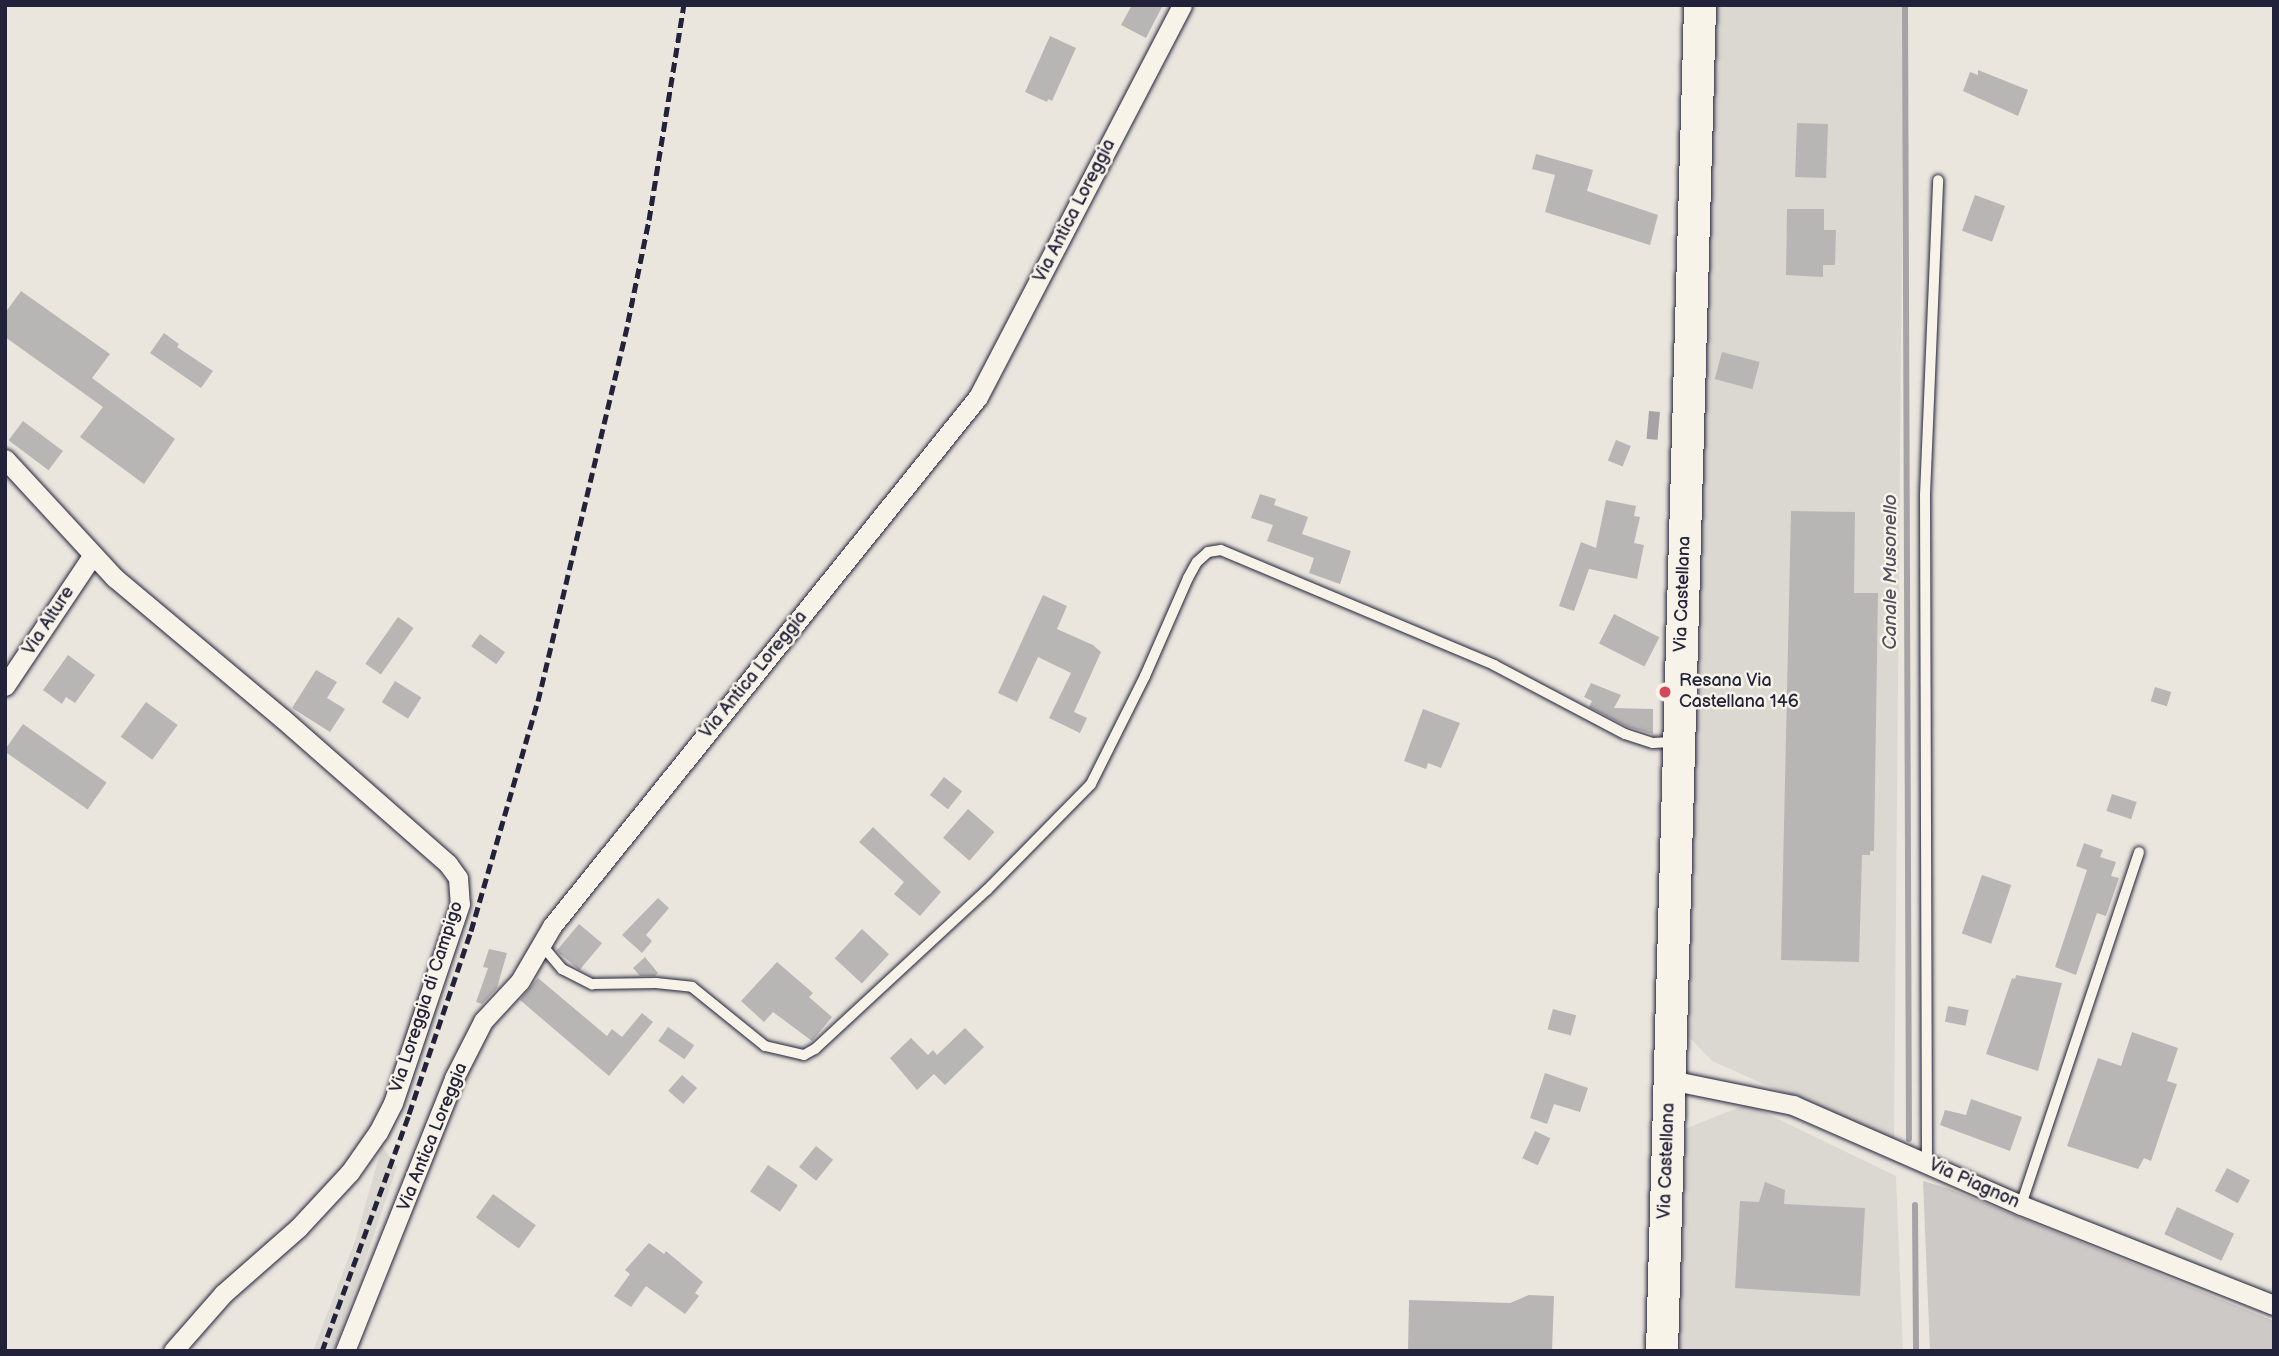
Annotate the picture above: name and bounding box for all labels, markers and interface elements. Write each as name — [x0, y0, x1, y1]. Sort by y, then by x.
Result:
street label: Via Antica Loreggia — [1030, 136, 1120, 286]
water label: Canale Musonello — [1880, 494, 1902, 650]
street label: Via Castellana — [1670, 535, 1696, 653]
street label: Via Alture — [19, 583, 79, 659]
street label: Via Antica Loreggia — [696, 607, 812, 743]
place label: Resana Via Castellana 146 — [1679, 671, 1799, 714]
marker: Resana Via Castellana 146 — [1657, 684, 1673, 700]
street label: Via Loreggia di Campigo — [386, 899, 468, 1095]
street label: Via Antica Loreggia — [393, 1060, 473, 1214]
street label: Via Castellana — [1654, 1102, 1680, 1220]
street label: Via Piagnon — [1925, 1154, 2023, 1214]

